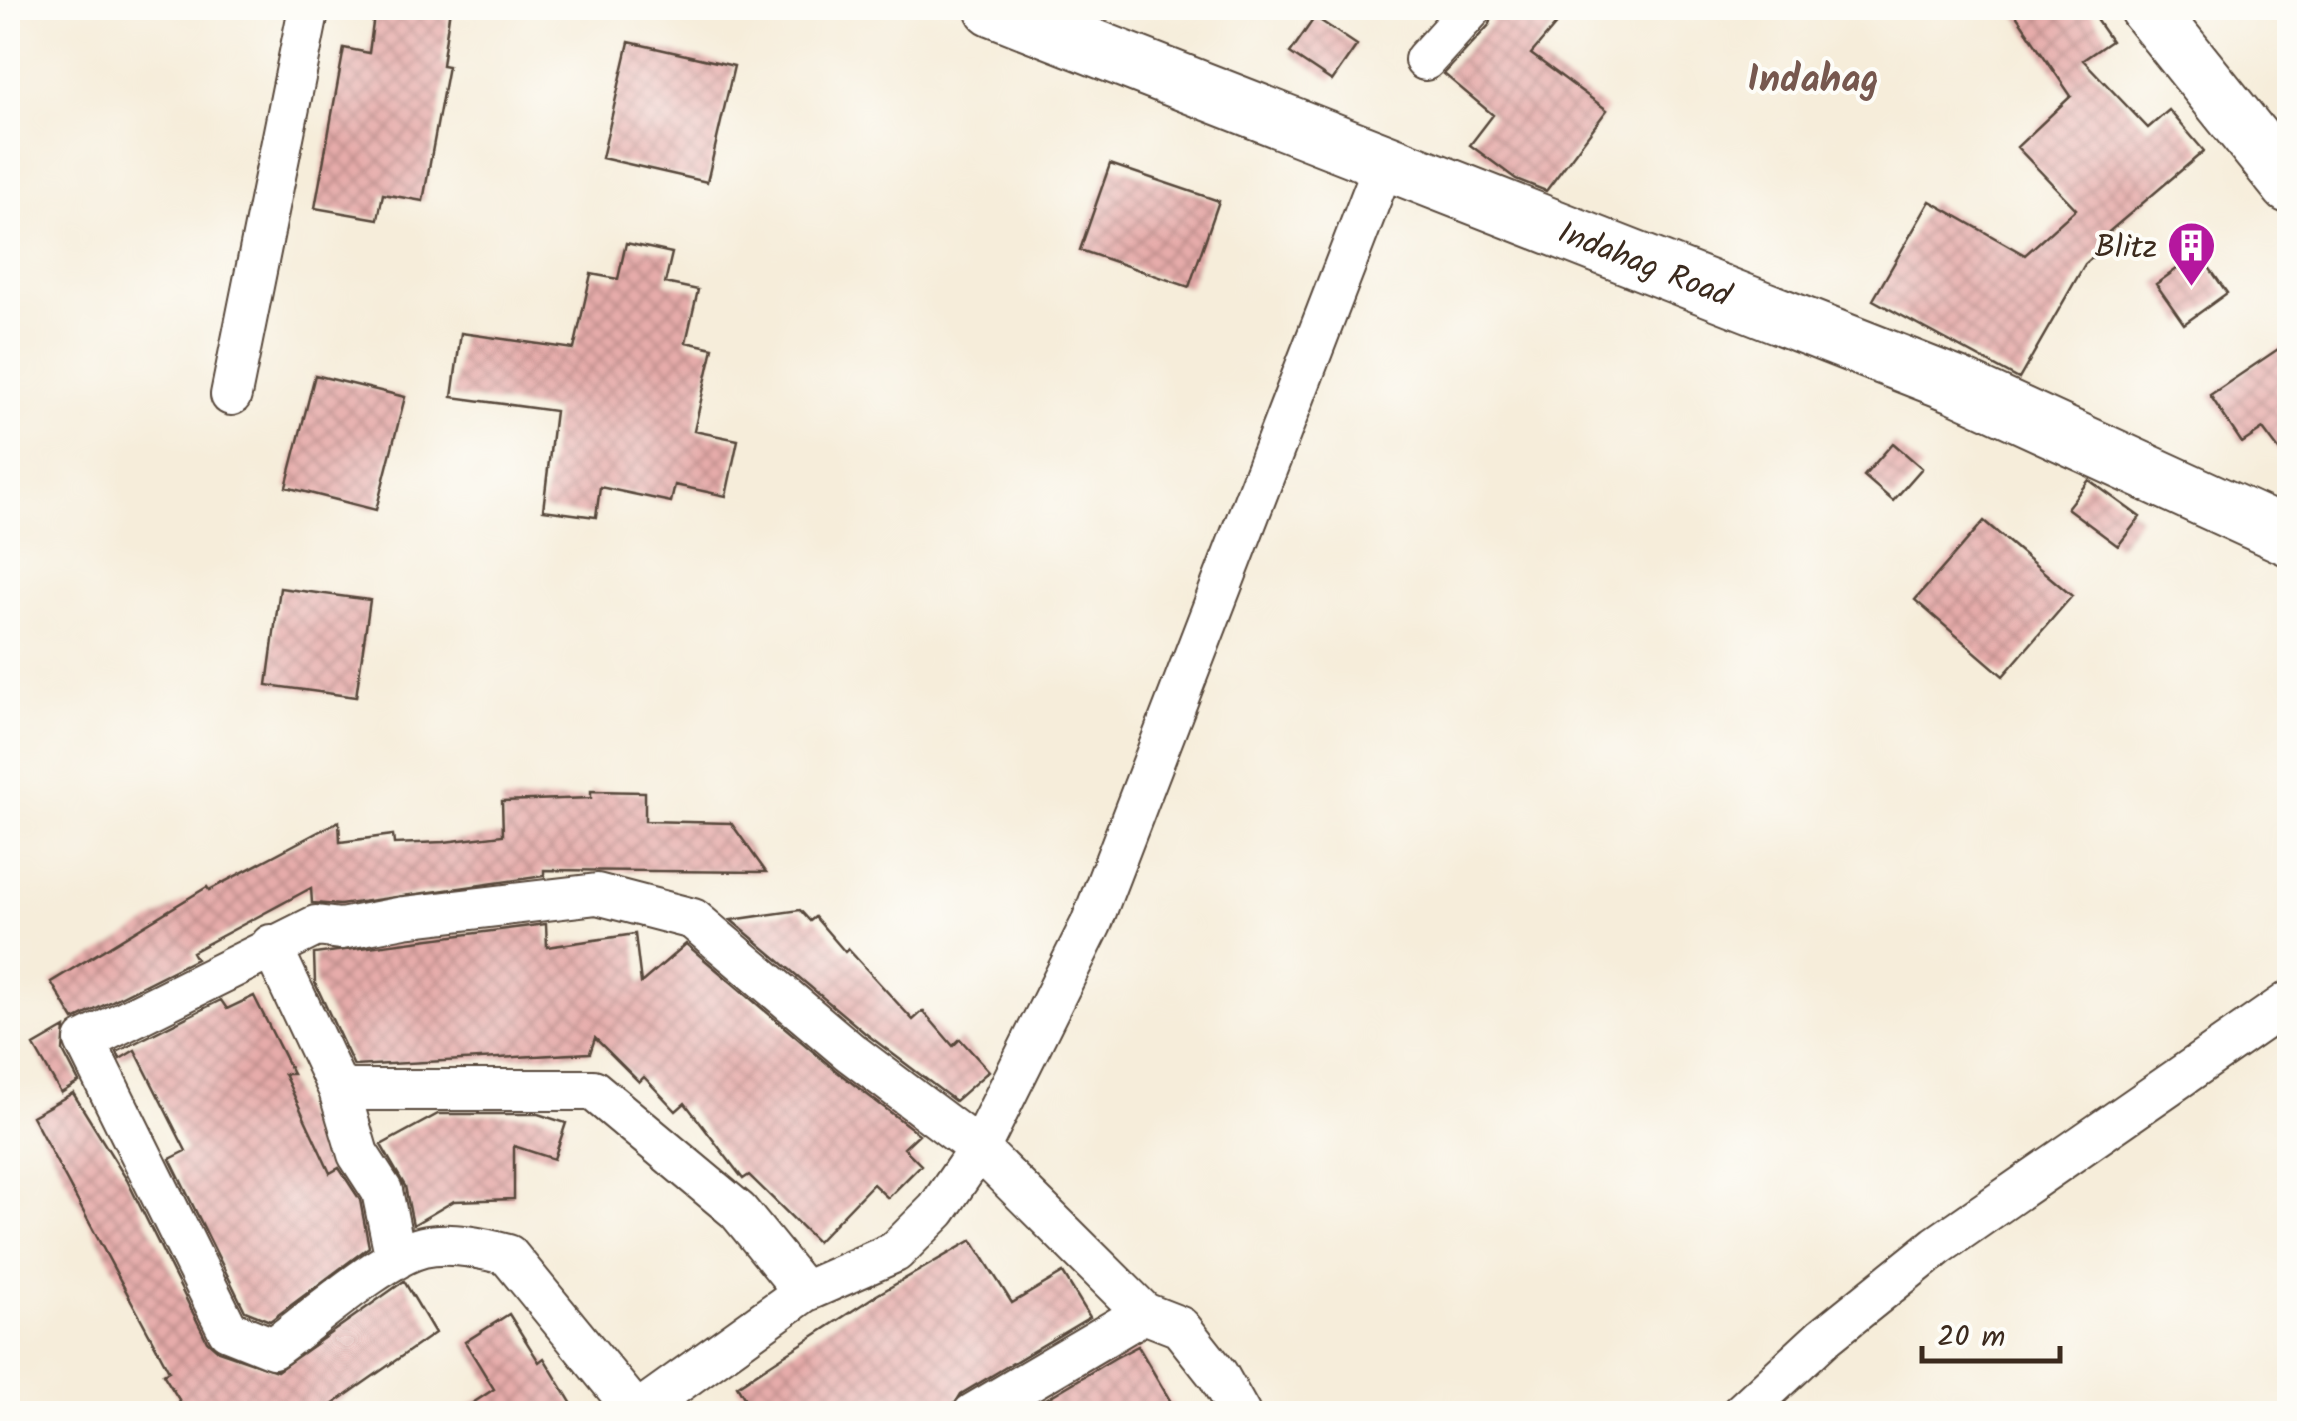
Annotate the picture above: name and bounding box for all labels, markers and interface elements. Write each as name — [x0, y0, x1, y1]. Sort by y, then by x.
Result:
district label: Indahag — [1747, 51, 1879, 111]
street label: Indahag Road — [1550, 209, 1739, 323]
building icon: Blitz — [2166, 220, 2218, 288]
place label: Blitz — [2095, 223, 2157, 274]
scale bar — [1922, 1301, 2060, 1363]
text: 20 m — [1937, 1314, 2005, 1362]

